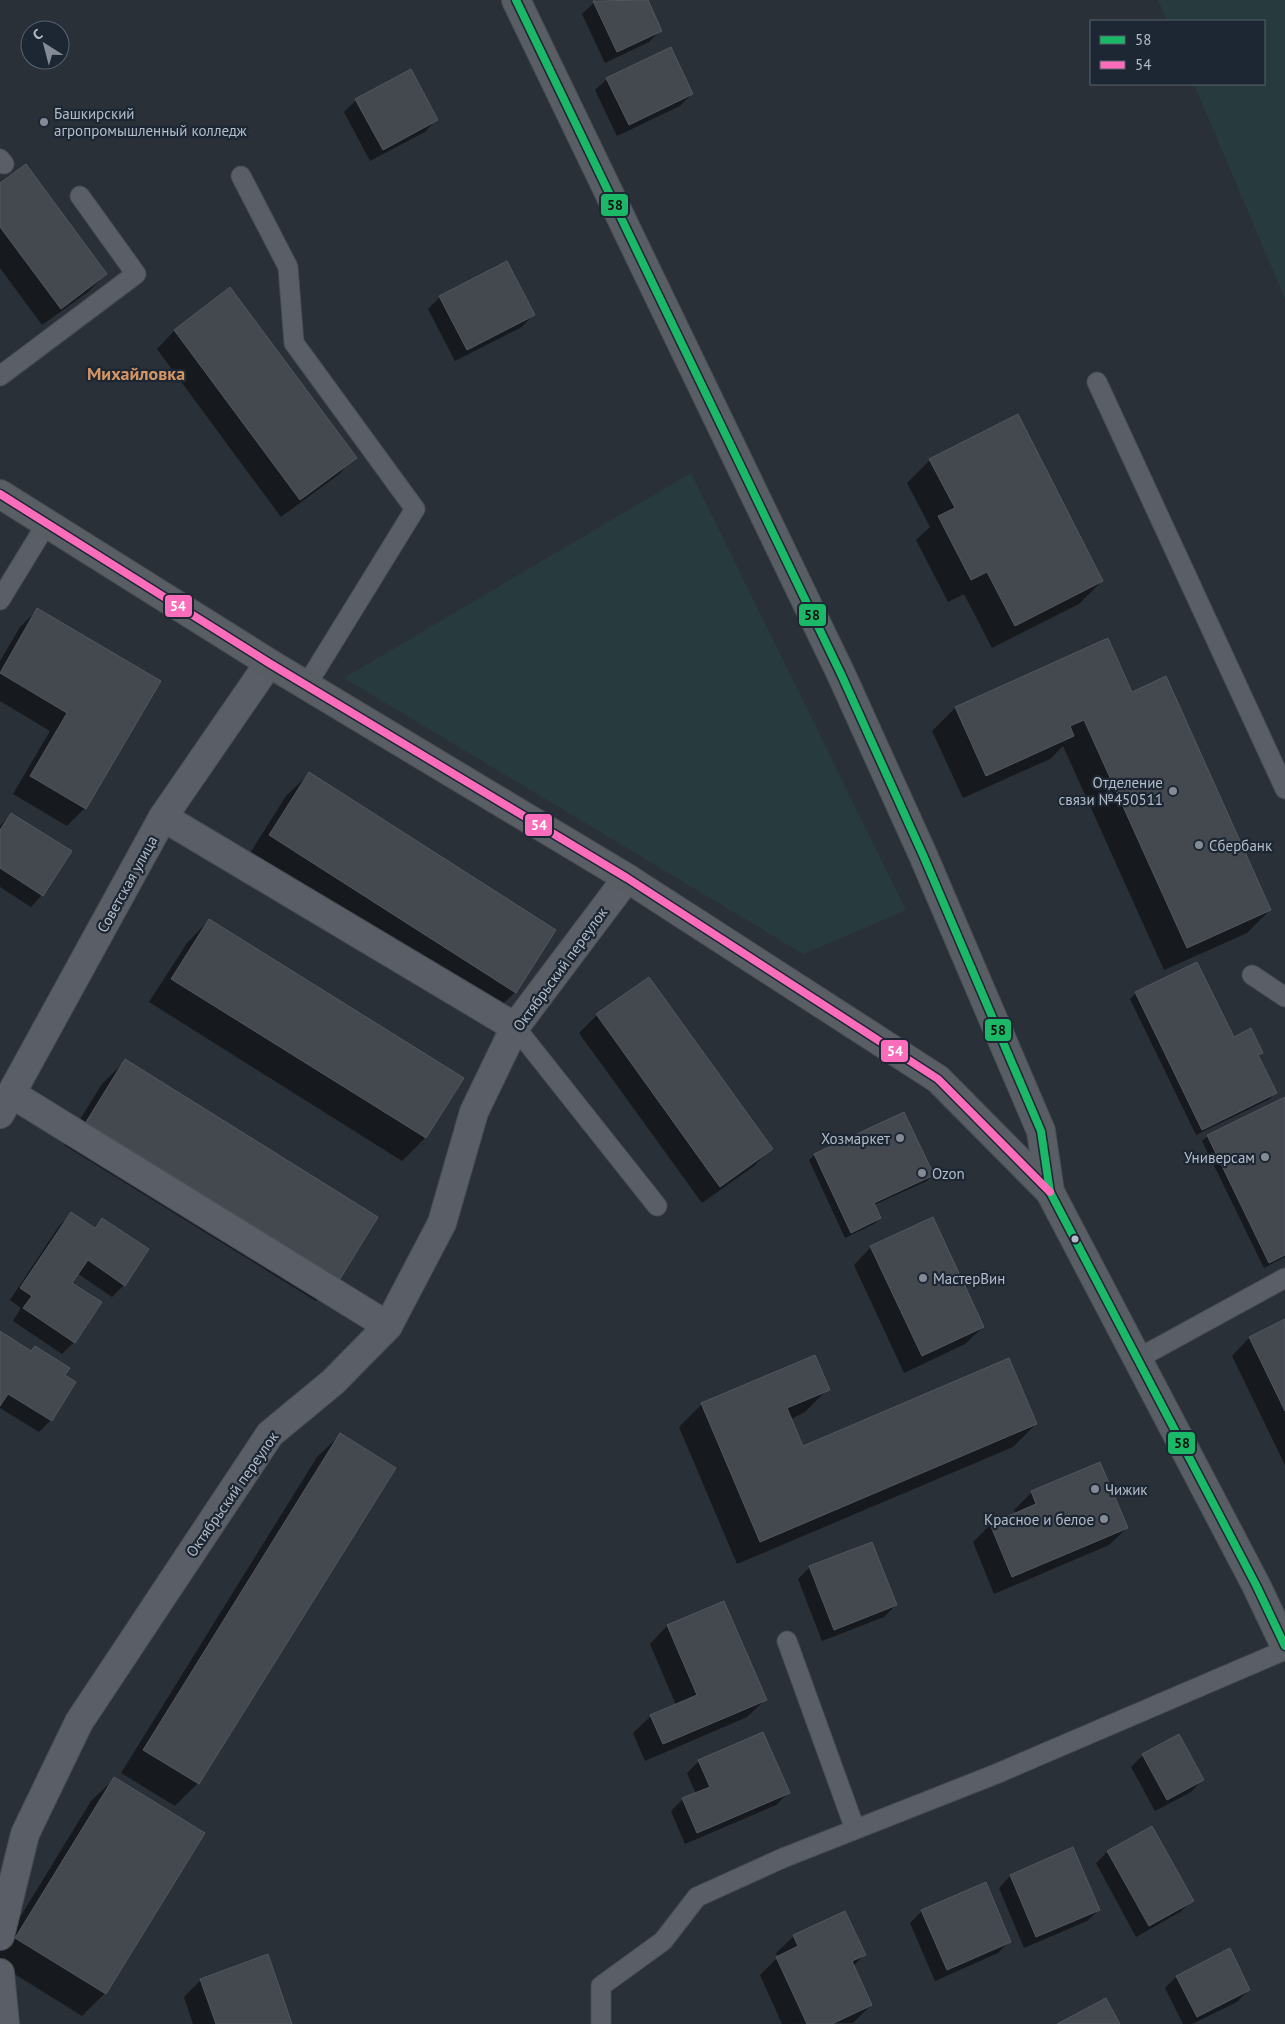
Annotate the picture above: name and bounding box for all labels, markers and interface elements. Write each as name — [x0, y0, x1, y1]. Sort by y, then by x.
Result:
north arrow — [20, 20, 70, 70]
legend — [1090, 20, 1265, 85]
text: С — [29, 25, 46, 44]
text: 58 — [1135, 30, 1151, 49]
text: 54 — [1135, 55, 1151, 74]
place label: Башкирский агропромышленный колледж — [54, 104, 247, 140]
marker: Башкирский агропромышленный колледж — [38, 116, 50, 128]
line badge: 58 — [600, 193, 629, 217]
text: 58 — [607, 196, 623, 214]
district label: Михайловка — [87, 362, 185, 385]
line badge: 54 — [164, 594, 193, 618]
text: 54 — [170, 597, 186, 615]
line badge: 58 — [798, 603, 827, 627]
text: 58 — [804, 606, 820, 624]
place label: Отделение связи №450511 — [1058, 773, 1163, 809]
marker: Отделение связи №450511 — [1167, 785, 1179, 797]
line badge: 54 — [524, 813, 553, 837]
text: 54 — [531, 816, 547, 834]
street label: Советская улица — [93, 832, 161, 936]
place label: Сбербанк — [1209, 836, 1273, 855]
marker: Сбербанк — [1193, 839, 1205, 851]
street label: Октябрьский переулок — [509, 903, 612, 1035]
line badge: 58 — [984, 1018, 1012, 1042]
text: 58 — [990, 1021, 1006, 1039]
line badge: 54 — [880, 1039, 909, 1063]
text: 54 — [887, 1042, 903, 1060]
place label: Хозмаркет — [821, 1129, 890, 1148]
marker: Хозмаркет — [894, 1132, 906, 1144]
place label: Универсам — [1184, 1148, 1255, 1167]
marker: Универсам — [1259, 1151, 1271, 1163]
place label: Ozon — [932, 1164, 965, 1183]
marker: Ozon — [916, 1167, 928, 1179]
unlabelled marker — [1070, 1234, 1080, 1244]
place label: МастерВин — [933, 1269, 1005, 1288]
marker: МастерВин — [917, 1272, 929, 1284]
street label: Октябрьский переулок — [182, 1427, 283, 1560]
line badge: 58 — [1167, 1431, 1196, 1455]
text: 58 — [1174, 1434, 1190, 1452]
place label: Чижик — [1105, 1480, 1148, 1499]
marker: Чижик — [1089, 1483, 1101, 1495]
place label: Красное и белое — [984, 1510, 1094, 1529]
marker: Красное и белое — [1098, 1513, 1110, 1525]

